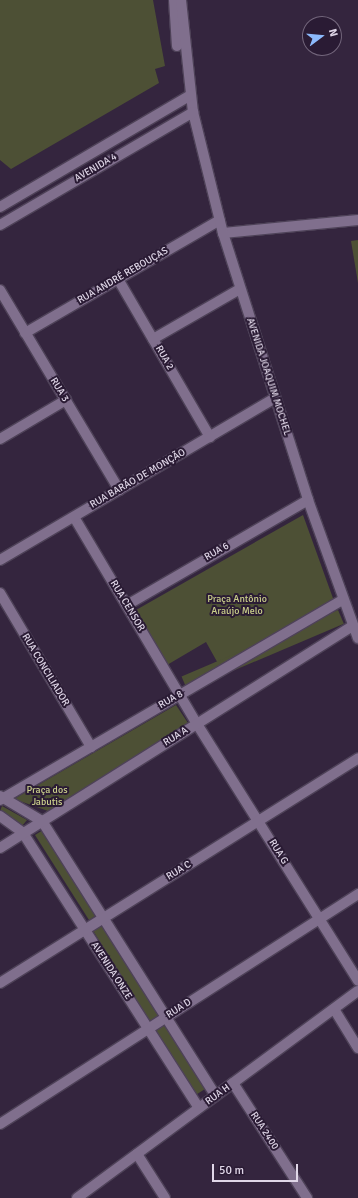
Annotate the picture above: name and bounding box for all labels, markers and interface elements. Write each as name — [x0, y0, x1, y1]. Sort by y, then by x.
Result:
north arrow — [302, 16, 342, 56]
text: N — [326, 27, 340, 38]
street label: AVENIDA 4 — [73, 151, 119, 185]
street label: RUA ANDRÉ REBOUÇAS — [76, 245, 170, 307]
street label: AVENIDA JOAQUIM MOCHEL — [243, 317, 293, 437]
street label: RUA 2 — [152, 344, 176, 372]
street label: RUA 3 — [47, 376, 71, 404]
street label: RUA BARÃO DE MONÇÃO — [88, 447, 188, 511]
street label: RUA 6 — [203, 540, 231, 564]
street label: RUA CENSOR — [107, 578, 147, 634]
park label: Praça Antônio Araújo Melo — [207, 593, 267, 616]
street label: RUA CONCILIADOR — [19, 632, 71, 708]
street label: RUA 8 — [157, 688, 185, 712]
street label: RUA A — [161, 725, 191, 749]
park label: Praça dos Jabutis — [26, 784, 68, 808]
street label: RUA G — [266, 837, 290, 867]
street label: RUA C — [164, 859, 194, 883]
street label: AVENIDA ONZE — [88, 940, 134, 1002]
street label: RUA D — [164, 997, 194, 1021]
street label: RUA H — [203, 1082, 233, 1108]
street label: RUA 2400 — [247, 1110, 281, 1152]
scale bar — [214, 1156, 300, 1182]
text: 50 m — [219, 1163, 244, 1178]

